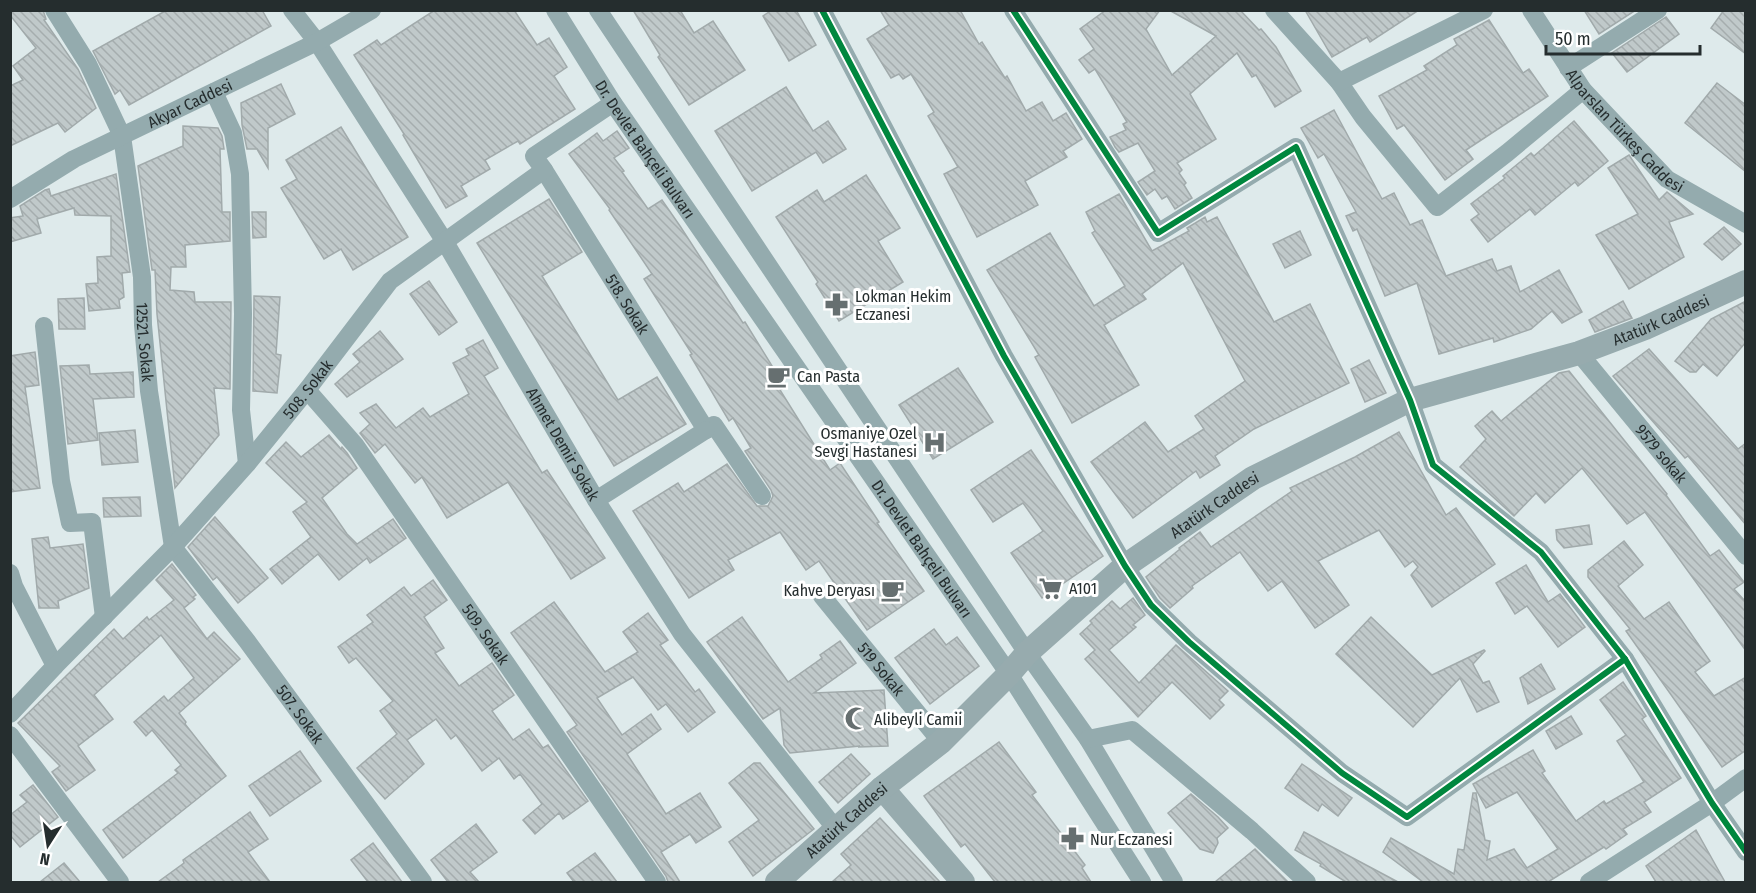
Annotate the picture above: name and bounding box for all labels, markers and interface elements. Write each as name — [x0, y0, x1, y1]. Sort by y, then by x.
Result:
scale bar — [1546, 18, 1700, 56]
text: 50 m — [1555, 28, 1591, 50]
street label: Alparslan Türkeş Caddesi — [1562, 65, 1687, 196]
street label: Akyar Caddesi — [144, 75, 235, 132]
street label: Dr. Devlet Bahçeli Bulvarı — [592, 77, 699, 222]
street label: 518. Sokak — [602, 271, 654, 338]
place label: Lokman Hekim Eczanesi — [855, 287, 951, 324]
street label: Atatürk Caddesi — [1610, 291, 1712, 349]
pharmacy icon: Lokman Hekim Eczanesi — [824, 292, 850, 318]
street label: 12521. Sokak — [133, 302, 158, 383]
street label: 508. Sokak — [278, 355, 337, 422]
cafe icon: Can Pasta — [766, 363, 792, 389]
place label: Can Pasta — [797, 367, 860, 386]
street label: Ahmet Demir Sokak — [523, 384, 604, 504]
street label: 9579 sokak — [1632, 420, 1692, 487]
place label: Osmaniye Ozel Sevgi Hastanesi — [814, 424, 917, 461]
hospital icon: Osmaniye Ozel Sevgi Hastanesi — [922, 429, 948, 455]
street label: Atatürk Caddesi — [1166, 467, 1262, 542]
street label: Dr. Devlet Bahçeli Bulvarı — [868, 476, 976, 621]
supermarket icon: A101 — [1038, 575, 1064, 601]
cafe icon: Kahve Deryası — [880, 577, 906, 603]
place label: A101 — [1069, 579, 1097, 598]
place label: Kahve Deryası — [783, 581, 875, 600]
street label: 509. Sokak — [458, 600, 514, 669]
street label: 519 Sokak — [854, 638, 909, 700]
street label: 507. Sokak — [273, 681, 328, 747]
mosque icon: Alibeyli Camii — [843, 706, 869, 732]
place label: Alibeyli Camii — [874, 710, 962, 729]
street label: Atatürk Caddesi — [801, 778, 891, 862]
north arrow — [18, 815, 78, 875]
pharmacy icon: Nur Eczanesi — [1059, 826, 1085, 852]
place label: Nur Eczanesi — [1090, 830, 1173, 849]
text: N — [38, 849, 52, 869]

